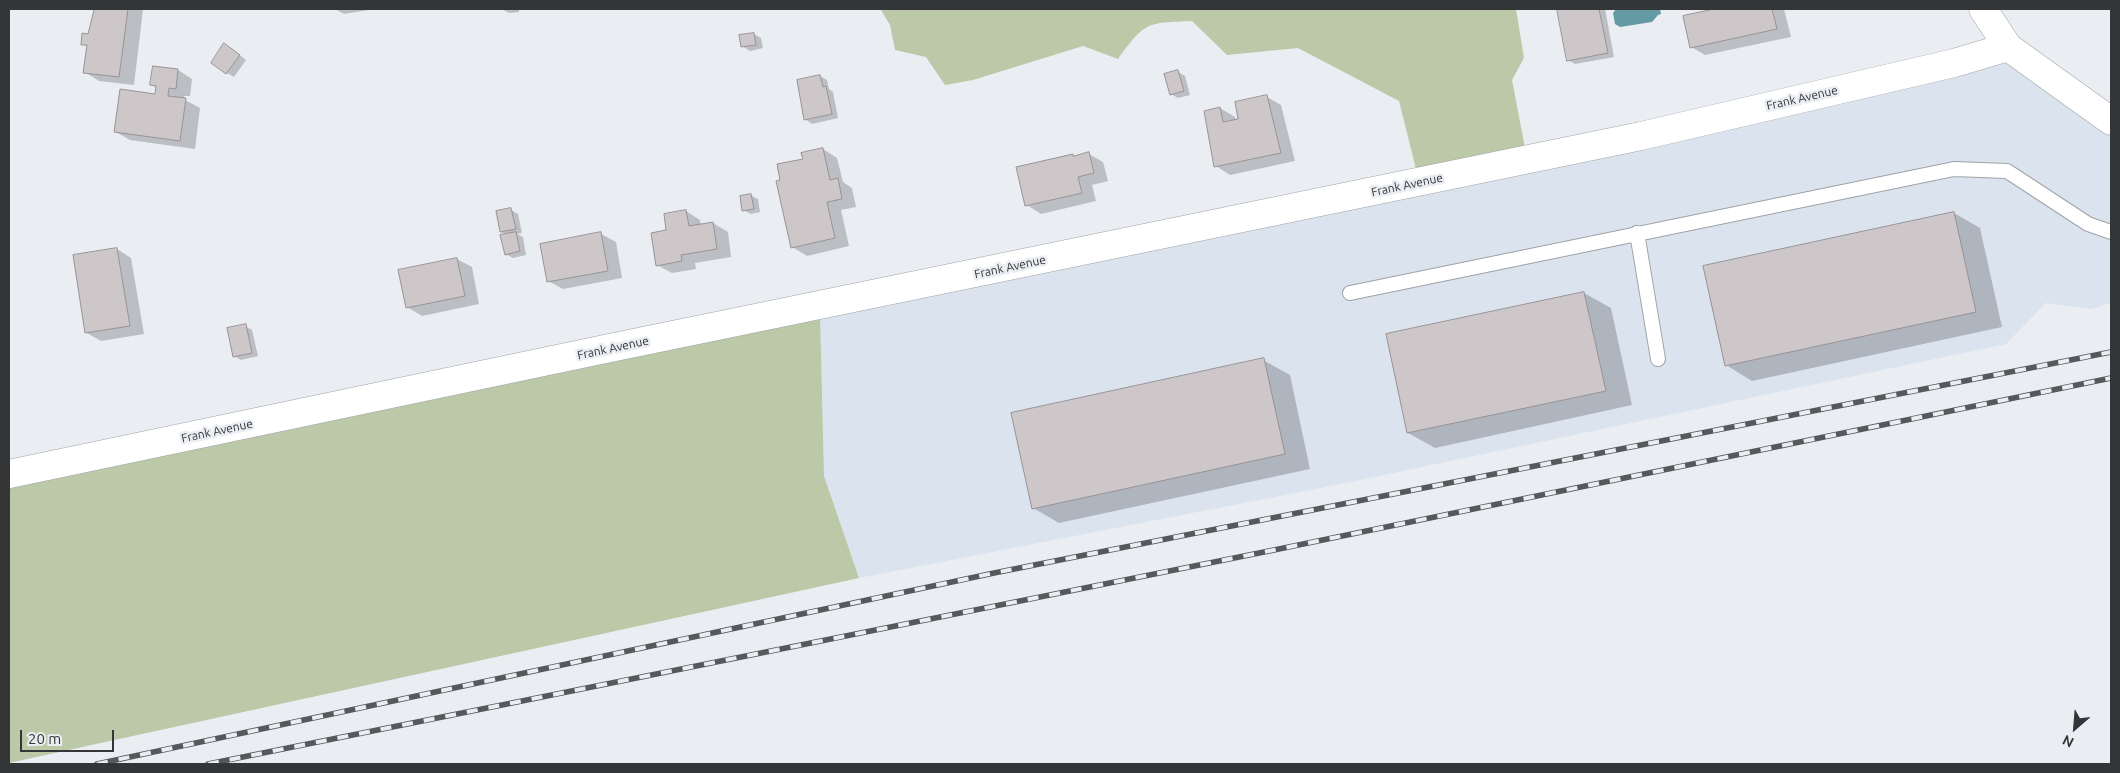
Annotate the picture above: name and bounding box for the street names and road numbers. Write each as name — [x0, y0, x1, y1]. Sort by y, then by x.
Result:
street label: Frank Avenue — [1765, 83, 1839, 113]
street label: Frank Avenue — [1370, 170, 1444, 200]
street label: Frank Avenue — [973, 252, 1047, 282]
street label: Frank Avenue — [576, 333, 650, 363]
street label: Frank Avenue — [180, 416, 254, 446]

